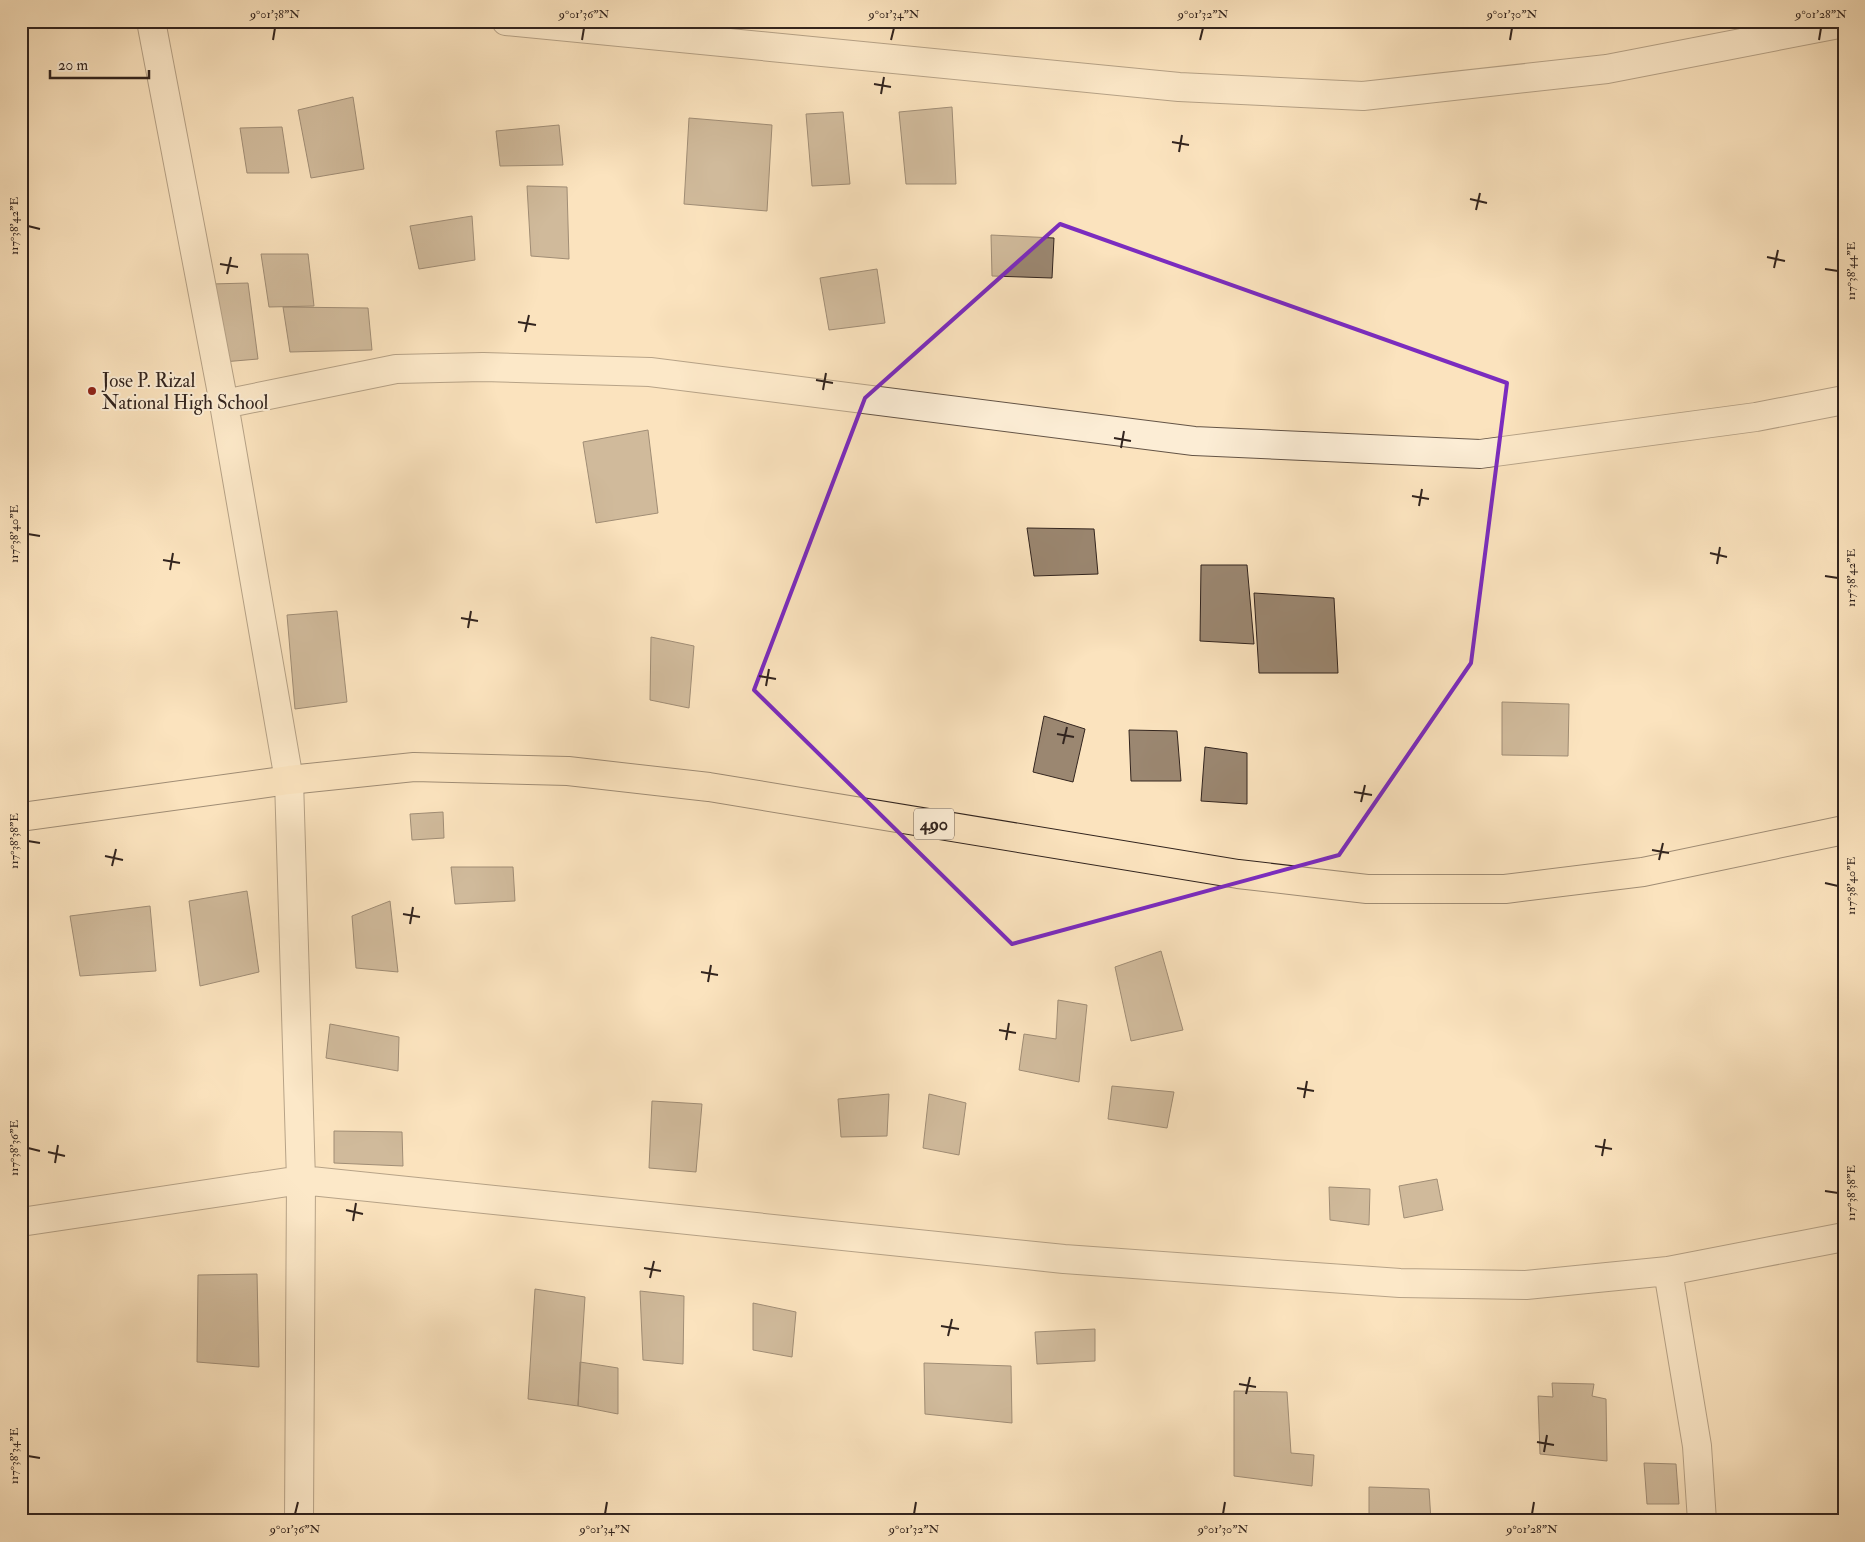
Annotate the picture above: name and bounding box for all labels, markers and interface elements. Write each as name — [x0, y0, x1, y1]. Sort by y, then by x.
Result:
text: 9°01'38"N — [249, 7, 300, 22]
text: 9°01'36"N — [558, 7, 609, 22]
text: 9°01'34"N — [868, 7, 920, 22]
text: 9°01'32"N — [1177, 7, 1228, 22]
text: 9°01'30"N — [1486, 7, 1538, 22]
text: 9°01'28"N — [1794, 7, 1847, 22]
scale bar — [50, 48, 149, 80]
text: 20 m — [58, 56, 88, 75]
text: 117°38'42"E — [7, 197, 22, 255]
text: 117°38'44"E — [1844, 241, 1859, 300]
place label: Jose P. Rizal National High School — [101, 369, 268, 415]
marker: Jose P. Rizal National High School — [86, 385, 98, 397]
text: 117°38'40"E — [7, 505, 22, 563]
text: 117°38'42"E — [1844, 549, 1859, 607]
road number: 490 — [914, 809, 954, 840]
text: 117°38'38"E — [7, 813, 22, 869]
text: 117°38'40"E — [1844, 857, 1859, 915]
text: 117°38'36"E — [7, 1120, 22, 1176]
text: 117°38'38"E — [1844, 1165, 1859, 1221]
text: 117°38'34"E — [7, 1427, 22, 1484]
text: 9°01'36"N — [269, 1522, 320, 1537]
text: 9°01'34"N — [579, 1522, 631, 1537]
text: 9°01'32"N — [888, 1522, 939, 1537]
text: 9°01'30"N — [1197, 1522, 1249, 1537]
text: 9°01'28"N — [1505, 1522, 1558, 1537]

